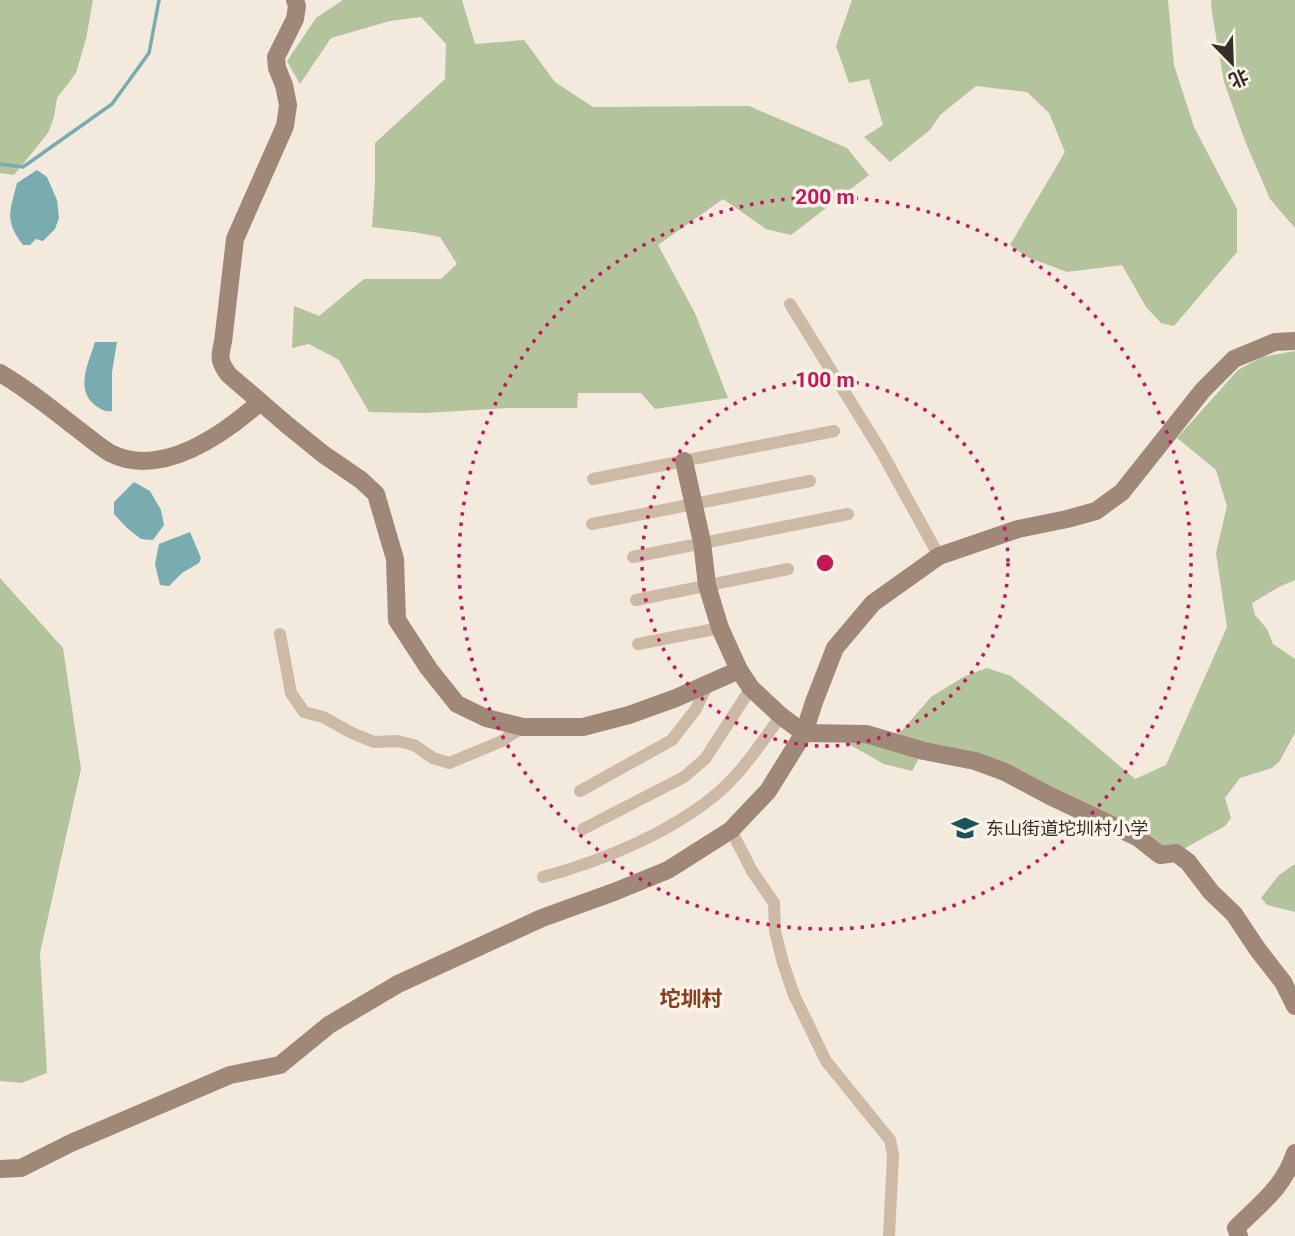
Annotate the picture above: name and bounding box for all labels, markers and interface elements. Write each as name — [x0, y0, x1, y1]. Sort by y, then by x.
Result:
north arrow — [1197, 28, 1267, 98]
text: 北 — [1225, 64, 1252, 92]
text: 200 m — [795, 185, 855, 209]
text: 100 m — [795, 368, 855, 392]
centre of rings — [813, 551, 837, 575]
school or university icon: 东山街道坨圳村小学 — [950, 813, 980, 843]
place label: 东山街道坨圳村小学 — [986, 818, 1148, 839]
district label: 坨圳村 — [660, 987, 723, 1011]

